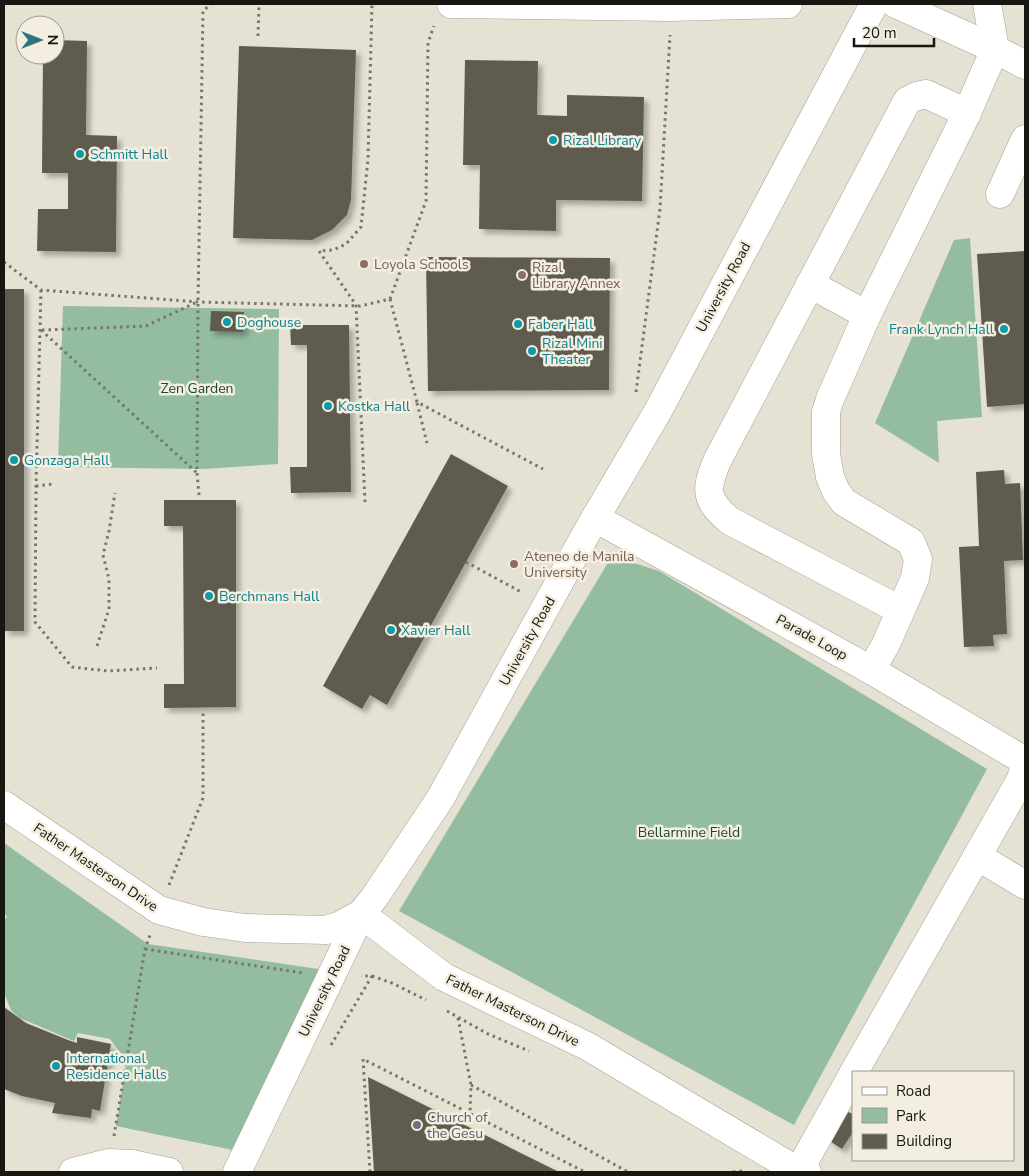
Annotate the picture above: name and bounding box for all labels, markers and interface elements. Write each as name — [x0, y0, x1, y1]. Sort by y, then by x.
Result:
north arrow — [15, 15, 65, 65]
scale bar — [854, 15, 934, 47]
text: 20 m — [862, 23, 897, 43]
text: N — [43, 35, 62, 45]
place label: Rizal Library — [563, 131, 642, 150]
marker: Rizal Library — [547, 134, 559, 146]
place label: Schmitt Hall — [90, 145, 169, 164]
marker: Schmitt Hall — [74, 148, 86, 160]
street label: University Road — [692, 239, 755, 336]
place label: Loyola Schools — [374, 255, 469, 274]
marker: Loyola Schools — [358, 258, 370, 270]
place label: Rizal Library Annex — [532, 258, 621, 293]
marker: Rizal Library Annex — [516, 269, 528, 281]
place label: Doghouse — [237, 313, 301, 332]
place label: Faber Hall — [528, 315, 594, 334]
marker: Doghouse — [221, 316, 233, 328]
marker: Faber Hall — [512, 318, 524, 330]
place label: Frank Lynch Hall — [889, 320, 995, 339]
marker: Frank Lynch Hall — [998, 323, 1010, 335]
place label: Rizal Mini Theater — [542, 334, 603, 369]
marker: Rizal Mini Theater — [526, 345, 538, 357]
park label: Zen Garden — [160, 379, 234, 398]
place label: Kostka Hall — [338, 397, 411, 416]
marker: Kostka Hall — [322, 400, 334, 412]
place label: Gonzaga Hall — [24, 451, 110, 470]
marker: Gonzaga Hall — [8, 454, 20, 466]
place label: Ateneo de Manila University — [524, 547, 634, 582]
marker: Ateneo de Manila University — [508, 558, 520, 570]
place label: Berchmans Hall — [219, 587, 320, 606]
marker: Berchmans Hall — [203, 590, 215, 602]
street label: University Road — [495, 593, 560, 689]
street label: Parade Loop — [773, 610, 851, 665]
place label: Xavier Hall — [401, 621, 471, 640]
marker: Xavier Hall — [385, 624, 397, 636]
street label: Father Masterson Drive — [30, 819, 162, 916]
park label: Bellarmine Field — [638, 823, 740, 842]
street label: University Road — [294, 942, 355, 1040]
street label: Father Masterson Drive — [443, 970, 583, 1051]
place label: International Residence Halls — [66, 1049, 167, 1084]
marker: International Residence Halls — [50, 1060, 62, 1072]
legend — [852, 1071, 1014, 1161]
text: Road — [896, 1081, 931, 1101]
text: Park — [896, 1106, 926, 1126]
place label: Church of the Gesu — [427, 1108, 488, 1143]
marker: Church of the Gesu — [411, 1119, 423, 1131]
text: Building — [896, 1131, 952, 1151]

